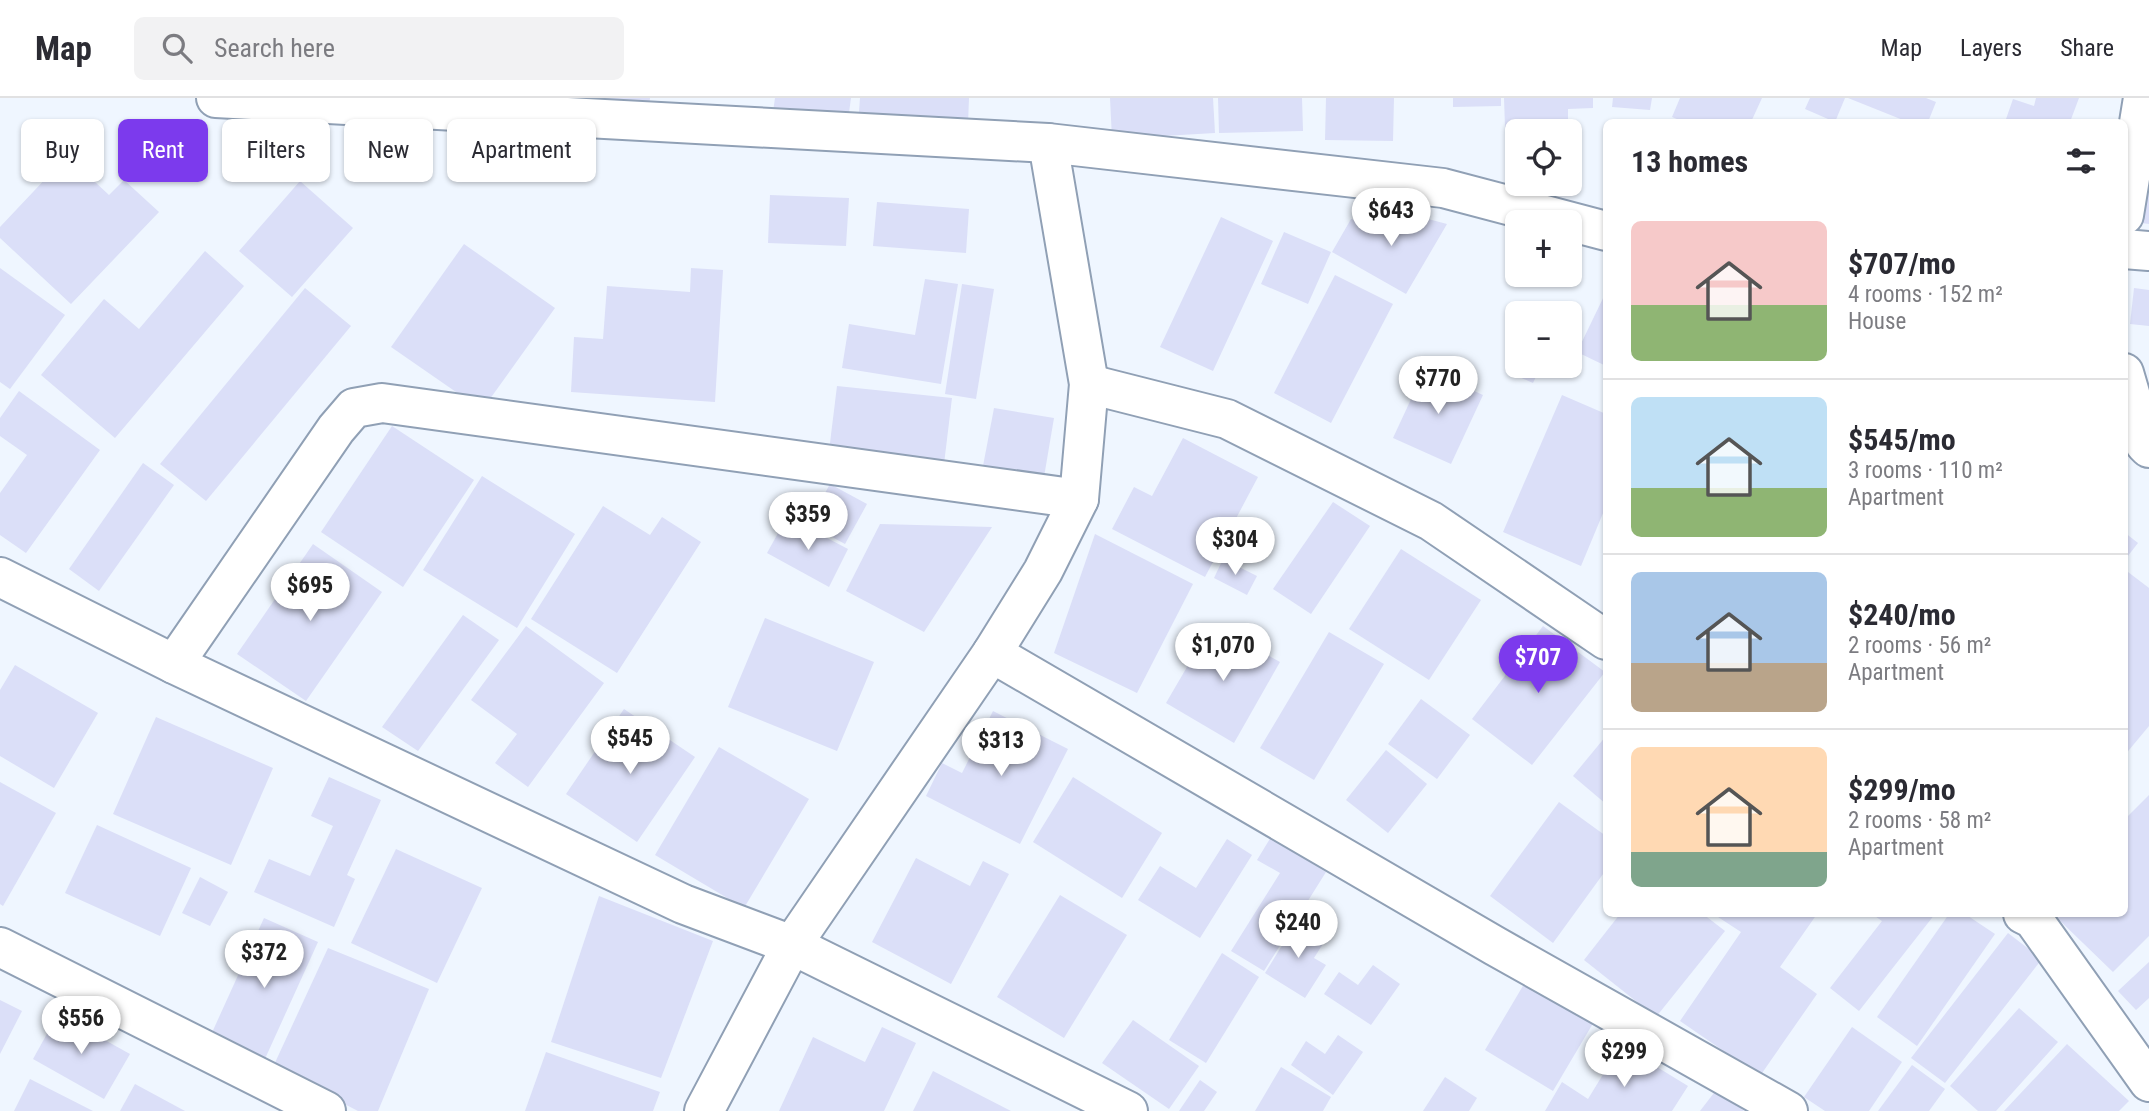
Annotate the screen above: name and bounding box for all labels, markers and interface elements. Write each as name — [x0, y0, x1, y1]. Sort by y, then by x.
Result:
search box — [134, 17, 624, 80]
text: Map — [35, 29, 92, 68]
icon: search — [158, 29, 196, 67]
text: Search here — [214, 33, 335, 63]
text: Map — [1881, 34, 1922, 62]
text: Layers — [1960, 34, 2022, 62]
text: Share — [2060, 34, 2114, 62]
chip: Buy — [21, 119, 104, 182]
chip: Rent — [118, 119, 208, 182]
chip: Filters — [222, 119, 330, 182]
chip: New — [344, 119, 433, 182]
chip: Apartment — [447, 119, 596, 182]
map controls — [1505, 119, 1582, 378]
button: locate — [1505, 119, 1582, 196]
icon: filters — [2062, 142, 2100, 180]
text: 13 homes — [1631, 144, 1748, 179]
pin: $643 — [1350, 188, 1432, 248]
text: $643 — [1368, 197, 1414, 224]
button: + — [1505, 210, 1582, 287]
text: $707/mo — [1848, 246, 1956, 281]
icon: home — [1687, 249, 1771, 333]
text: 4 rooms · 152 m² — [1848, 281, 2003, 308]
button: − — [1505, 301, 1582, 378]
text: House — [1848, 308, 1906, 335]
pin: $770 — [1397, 356, 1479, 416]
text: $770 — [1415, 365, 1461, 392]
text: $545/mo — [1848, 422, 1956, 457]
icon: home — [1687, 425, 1771, 509]
text: 3 rooms · 110 m² — [1848, 457, 2003, 484]
text: Apartment — [1848, 484, 1944, 511]
pin: $359 — [767, 492, 849, 552]
text: $359 — [785, 501, 831, 528]
pin: $304 — [1194, 518, 1276, 577]
text: $304 — [1212, 526, 1258, 553]
pin: $695 — [269, 564, 351, 623]
text: $695 — [287, 572, 333, 599]
text: $240/mo — [1848, 597, 1956, 632]
icon: home — [1687, 600, 1771, 684]
pin: $1,070 — [1166, 624, 1280, 683]
text: $1,070 — [1191, 632, 1255, 659]
text: 2 rooms · 56 m² — [1848, 632, 1991, 659]
pin: $707 — [1497, 636, 1579, 695]
text: $707 — [1515, 644, 1561, 671]
text: Apartment — [1848, 659, 1944, 686]
pin: $545 — [589, 716, 671, 776]
pin: $313 — [960, 718, 1042, 778]
text: $545 — [607, 725, 653, 752]
text: $313 — [978, 727, 1024, 754]
text: $299/mo — [1848, 772, 1956, 807]
icon: home — [1687, 775, 1771, 859]
text: 2 rooms · 58 m² — [1848, 807, 1991, 834]
text: Apartment — [1848, 834, 1944, 861]
pin: $240 — [1257, 900, 1339, 960]
text: $240 — [1275, 909, 1321, 936]
pin: $372 — [223, 930, 305, 990]
text: $372 — [241, 939, 287, 966]
pin: $556 — [40, 996, 122, 1056]
text: $556 — [58, 1005, 104, 1032]
pin: $299 — [1583, 1030, 1665, 1089]
text: $299 — [1601, 1038, 1647, 1065]

